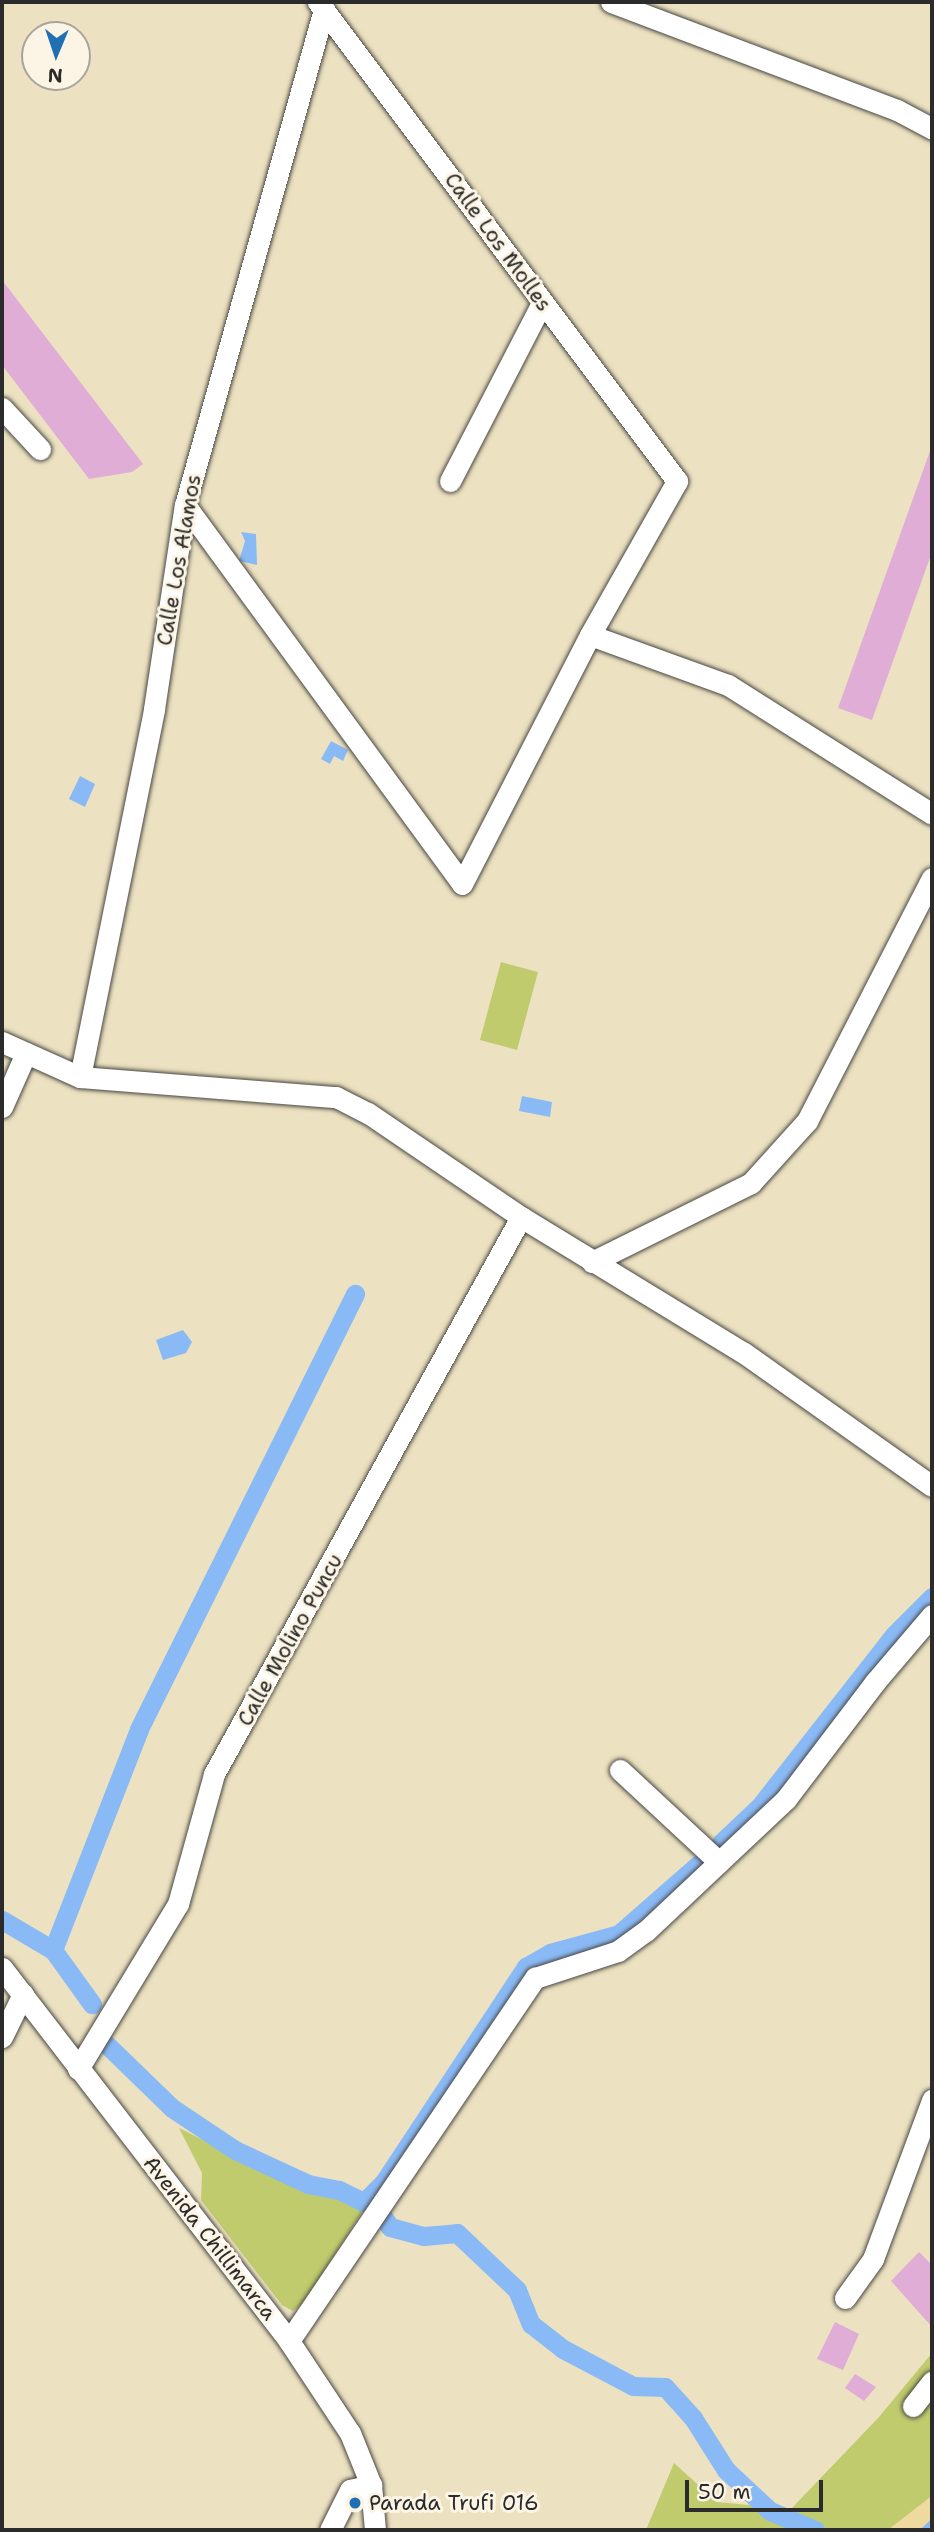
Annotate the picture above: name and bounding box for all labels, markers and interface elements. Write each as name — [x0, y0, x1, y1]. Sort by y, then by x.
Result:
north arrow — [21, 21, 91, 91]
text: N — [47, 63, 63, 88]
street label: Calle Los Molles — [439, 168, 557, 316]
street label: Calle Los Alamos — [152, 472, 206, 648]
street label: Calle Molino Puncu — [232, 1550, 348, 1730]
street label: Avenida Chillimarca — [138, 2151, 282, 2325]
scale bar — [689, 2466, 827, 2510]
text: 50 m — [698, 2478, 751, 2506]
place label: Parada Trufi 016 — [369, 2490, 539, 2516]
marker: Parada Trufi 016 — [347, 2495, 363, 2511]

